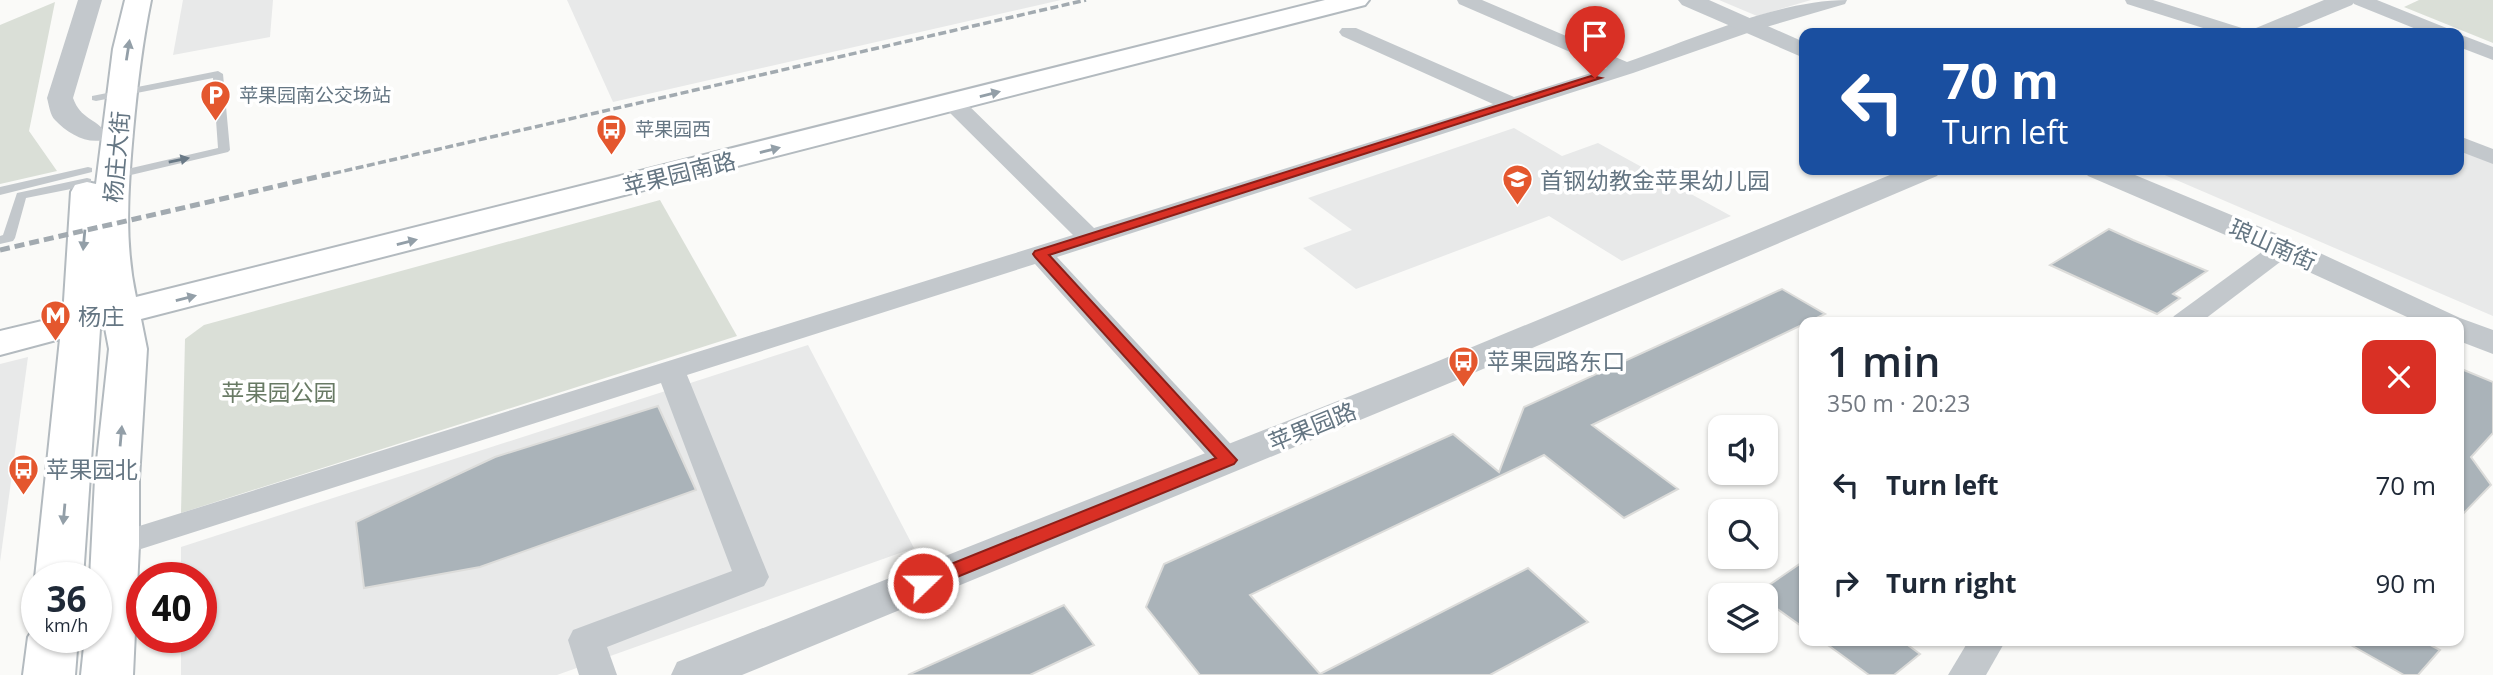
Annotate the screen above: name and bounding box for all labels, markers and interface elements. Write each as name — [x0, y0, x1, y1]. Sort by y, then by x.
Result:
pin — [1565, 6, 1625, 78]
icon: arrive — [1576, 17, 1614, 55]
one-way arrow — [123, 39, 134, 61]
text: 70 m — [1942, 47, 2059, 113]
icon: left — [1827, 56, 1918, 147]
parking icon: 苹果园南公交场站 — [199, 78, 233, 122]
place label: 苹果园南公交场站 — [239, 82, 391, 108]
one-way arrow — [979, 88, 1001, 99]
street label: 杨庄大街 — [96, 110, 136, 204]
text: Turn left — [1942, 110, 2068, 153]
bus stop icon: 苹果园西 — [595, 112, 629, 156]
place label: 苹果园西 — [635, 116, 711, 142]
street label: 苹果园南路 — [619, 144, 739, 202]
one-way arrow — [759, 144, 781, 155]
one-way arrow — [168, 154, 190, 165]
school or university icon: 首钢幼教金苹果幼儿园 — [1500, 163, 1534, 207]
place label: 首钢幼教金苹果幼儿园 — [1540, 164, 1770, 196]
street label: 琅山南街 — [2224, 211, 2322, 277]
one-way arrow — [79, 230, 90, 252]
one-way arrow — [396, 236, 418, 247]
one-way arrow — [175, 292, 197, 303]
metro station icon: 杨庄 — [38, 299, 72, 343]
place label: 杨庄 — [78, 300, 124, 332]
text: 1 min — [1827, 332, 1940, 389]
button: close — [2362, 340, 2436, 414]
bus stop icon: 苹果园路东口 — [1447, 344, 1481, 388]
place label: 苹果园路东口 — [1487, 345, 1625, 377]
park label: 苹果园公园 — [222, 376, 337, 408]
text: 350 m · 20:23 — [1827, 387, 1970, 419]
street label: 苹果园路 — [1263, 394, 1361, 458]
map controls — [1708, 415, 1778, 653]
button: sound — [1708, 415, 1778, 485]
one-way arrow — [116, 425, 127, 447]
bus stop icon: 苹果园北 — [6, 452, 40, 496]
place label: 苹果园北 — [46, 453, 138, 485]
icon: left — [1827, 466, 1865, 504]
text: Turn left — [1886, 467, 1998, 503]
text: 70 m — [2375, 467, 2436, 503]
button: search — [1708, 499, 1778, 569]
one-way arrow — [58, 504, 69, 526]
position arrow — [886, 546, 960, 620]
speed limit sign: 40 — [126, 562, 217, 653]
icon: right — [1827, 564, 1865, 602]
text: Turn right — [1886, 565, 2017, 601]
text: 90 m — [2375, 565, 2436, 601]
text: 36 — [46, 575, 87, 622]
button: layers — [1708, 583, 1778, 653]
text: km/h — [45, 613, 88, 637]

